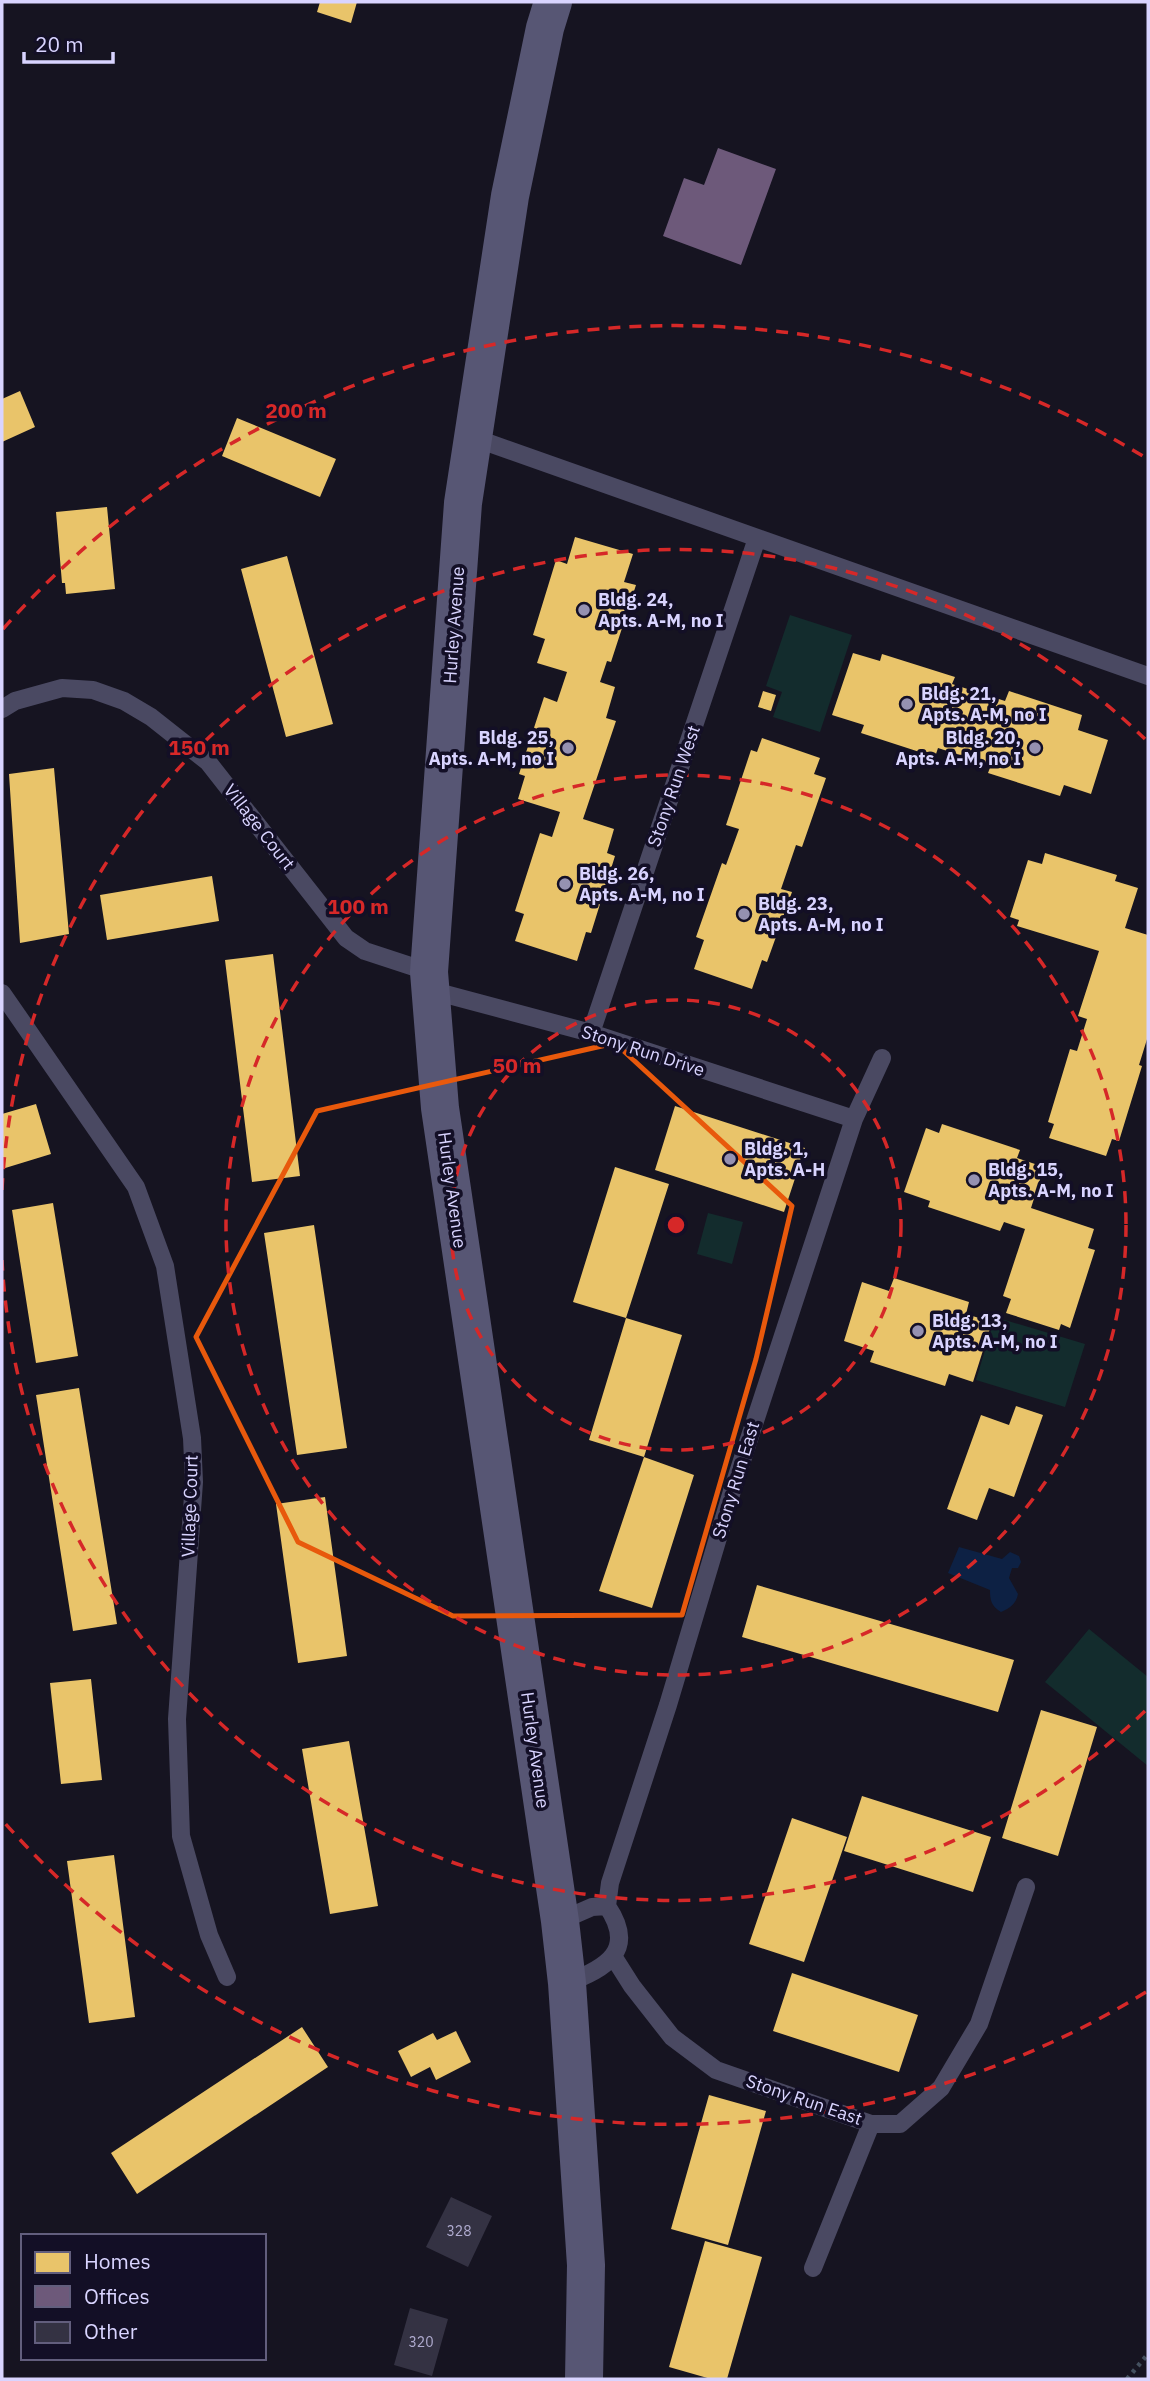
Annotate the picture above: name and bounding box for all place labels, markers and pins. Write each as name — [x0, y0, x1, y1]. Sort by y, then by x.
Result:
place label: Bldg. 24, Apts. A-M, no I — [598, 588, 724, 632]
marker: Bldg. 24, Apts. A-M, no I — [576, 602, 592, 618]
place label: Bldg. 21, Apts. A-M, no I — [921, 682, 1047, 726]
marker: Bldg. 21, Apts. A-M, no I — [899, 696, 915, 712]
place label: Bldg. 25, Apts. A-M, no I — [428, 726, 554, 770]
place label: Bldg. 20, Apts. A-M, no I — [895, 726, 1021, 770]
marker: Bldg. 25, Apts. A-M, no I — [560, 740, 576, 756]
marker: Bldg. 20, Apts. A-M, no I — [1027, 740, 1043, 756]
place label: Bldg. 26, Apts. A-M, no I — [579, 862, 705, 906]
marker: Bldg. 26, Apts. A-M, no I — [557, 876, 573, 892]
place label: Bldg. 23, Apts. A-M, no I — [758, 892, 884, 936]
marker: Bldg. 23, Apts. A-M, no I — [736, 906, 752, 922]
place label: Bldg. 1, Apts. A-H — [744, 1137, 825, 1181]
marker: Bldg. 1, Apts. A-H — [722, 1151, 738, 1167]
place label: Bldg. 15, Apts. A-M, no I — [988, 1158, 1114, 1202]
marker: Bldg. 15, Apts. A-M, no I — [966, 1172, 982, 1188]
centre of rings — [664, 1213, 688, 1237]
place label: Bldg. 13, Apts. A-M, no I — [932, 1309, 1058, 1353]
marker: Bldg. 13, Apts. A-M, no I — [910, 1323, 926, 1339]

